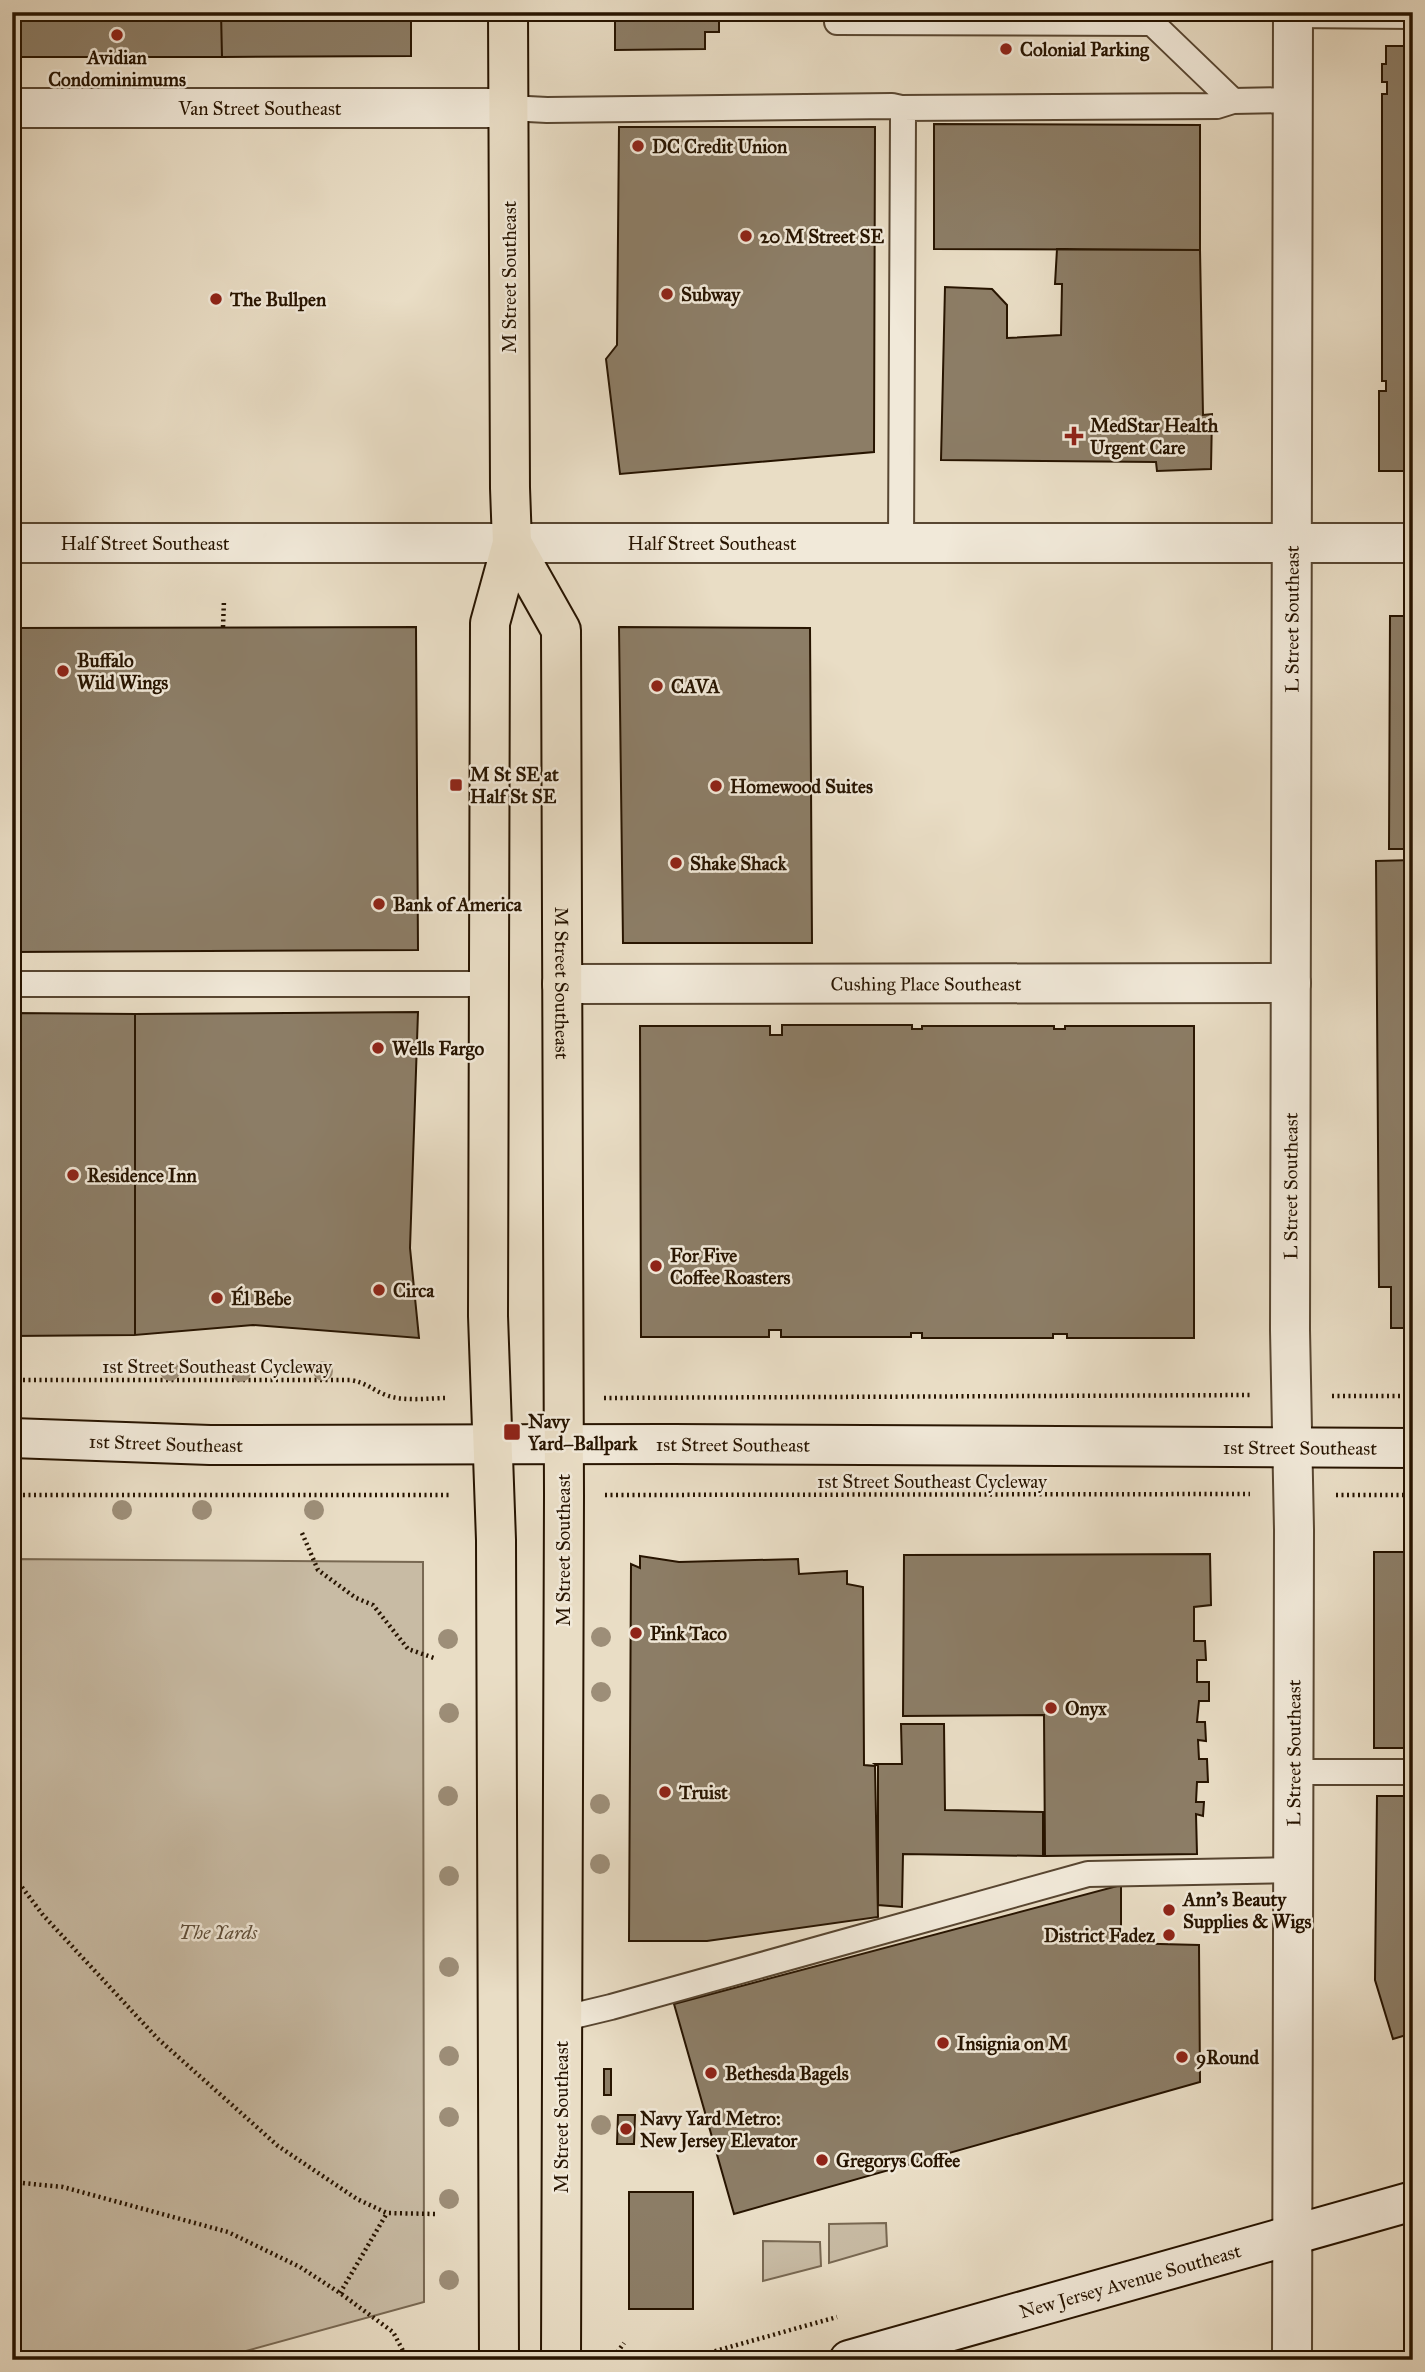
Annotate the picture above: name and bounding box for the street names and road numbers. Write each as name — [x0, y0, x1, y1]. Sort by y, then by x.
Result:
street label: Van Street Southeast — [177, 97, 342, 120]
street label: M Street Southeast — [498, 200, 521, 353]
street label: Half Street Southeast — [60, 532, 230, 555]
street label: Half Street Southeast — [627, 532, 797, 555]
street label: L Street Southeast — [1280, 545, 1304, 693]
street label: M Street Southeast — [550, 907, 573, 1060]
street label: Cushing Place Southeast — [831, 972, 1022, 997]
street label: L Street Southeast — [1279, 1112, 1302, 1260]
street label: 1st Street Southeast Cycleway — [102, 1355, 333, 1378]
street label: 1st Street Southeast — [88, 1430, 243, 1457]
street label: 1st Street Southeast — [656, 1433, 810, 1457]
street label: 1st Street Southeast — [1223, 1436, 1377, 1460]
street label: 1st Street Southeast Cycleway — [817, 1470, 1048, 1493]
street label: M Street Southeast — [552, 1473, 575, 1626]
street label: L Street Southeast — [1282, 1679, 1306, 1827]
street label: M Street Southeast — [550, 2040, 573, 2193]
street label: New Jersey Avenue Southeast — [1017, 2239, 1244, 2323]

